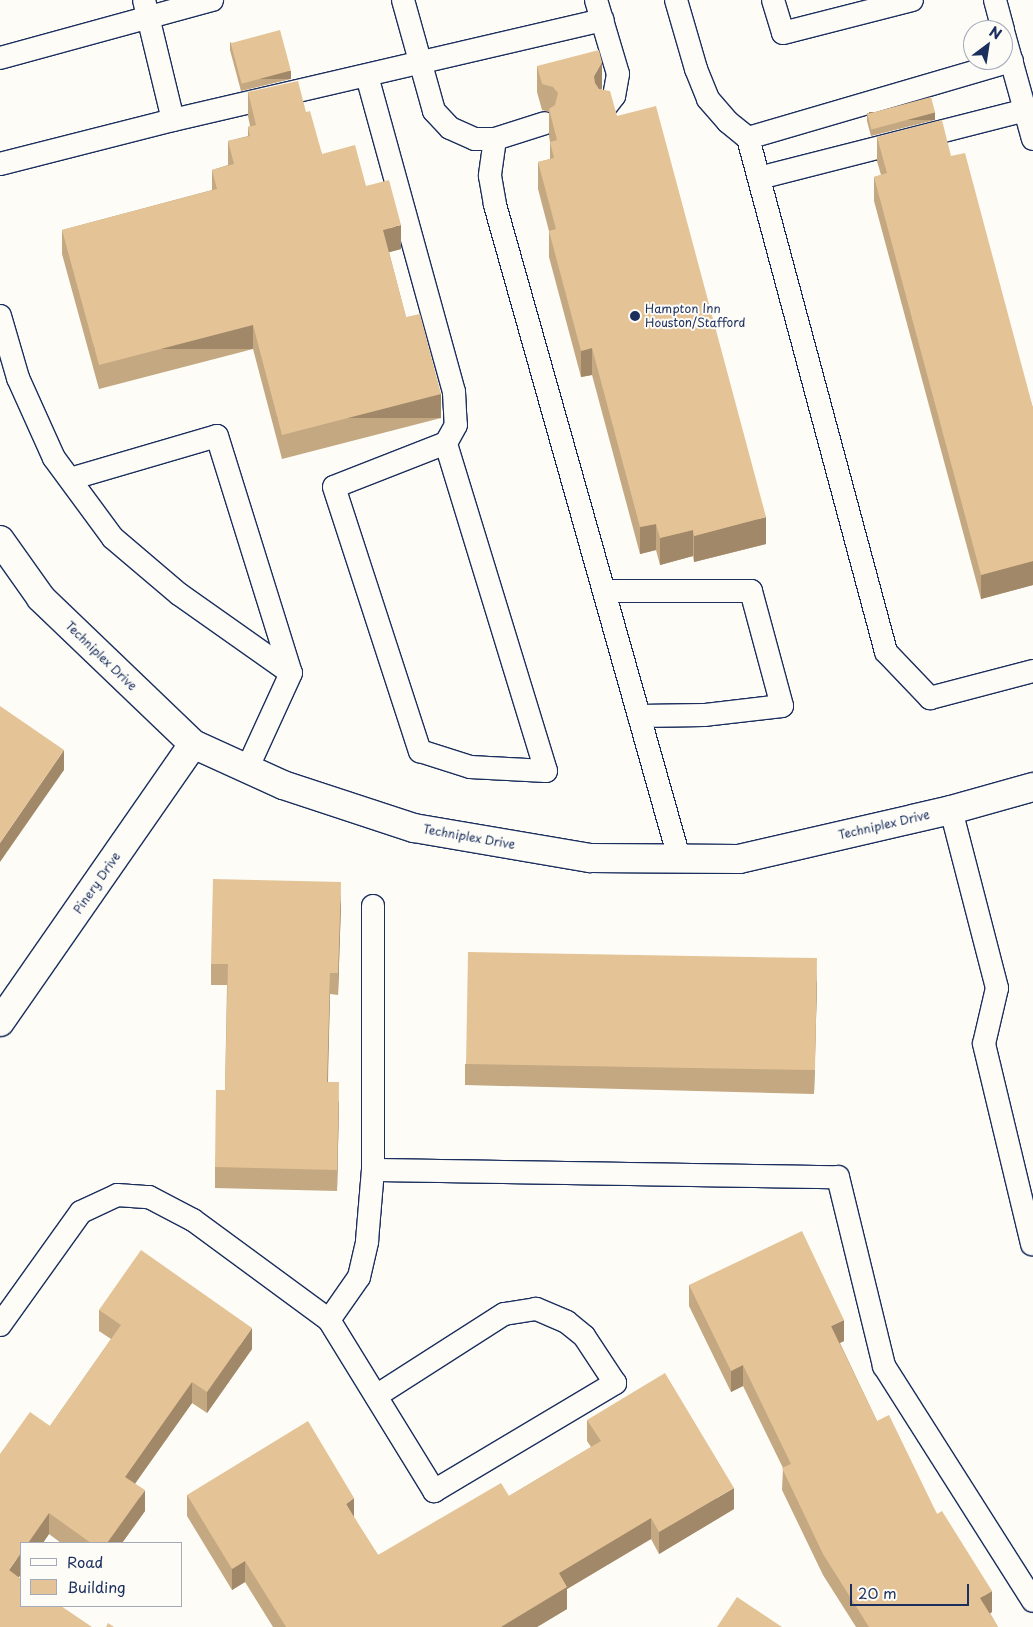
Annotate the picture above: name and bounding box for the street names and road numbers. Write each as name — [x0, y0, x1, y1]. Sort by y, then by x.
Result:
street label: Techniplex Drive — [62, 618, 140, 694]
street label: Techniplex Drive — [836, 807, 932, 843]
street label: Techniplex Drive — [421, 822, 517, 852]
street label: Pinery Drive — [71, 850, 123, 916]

